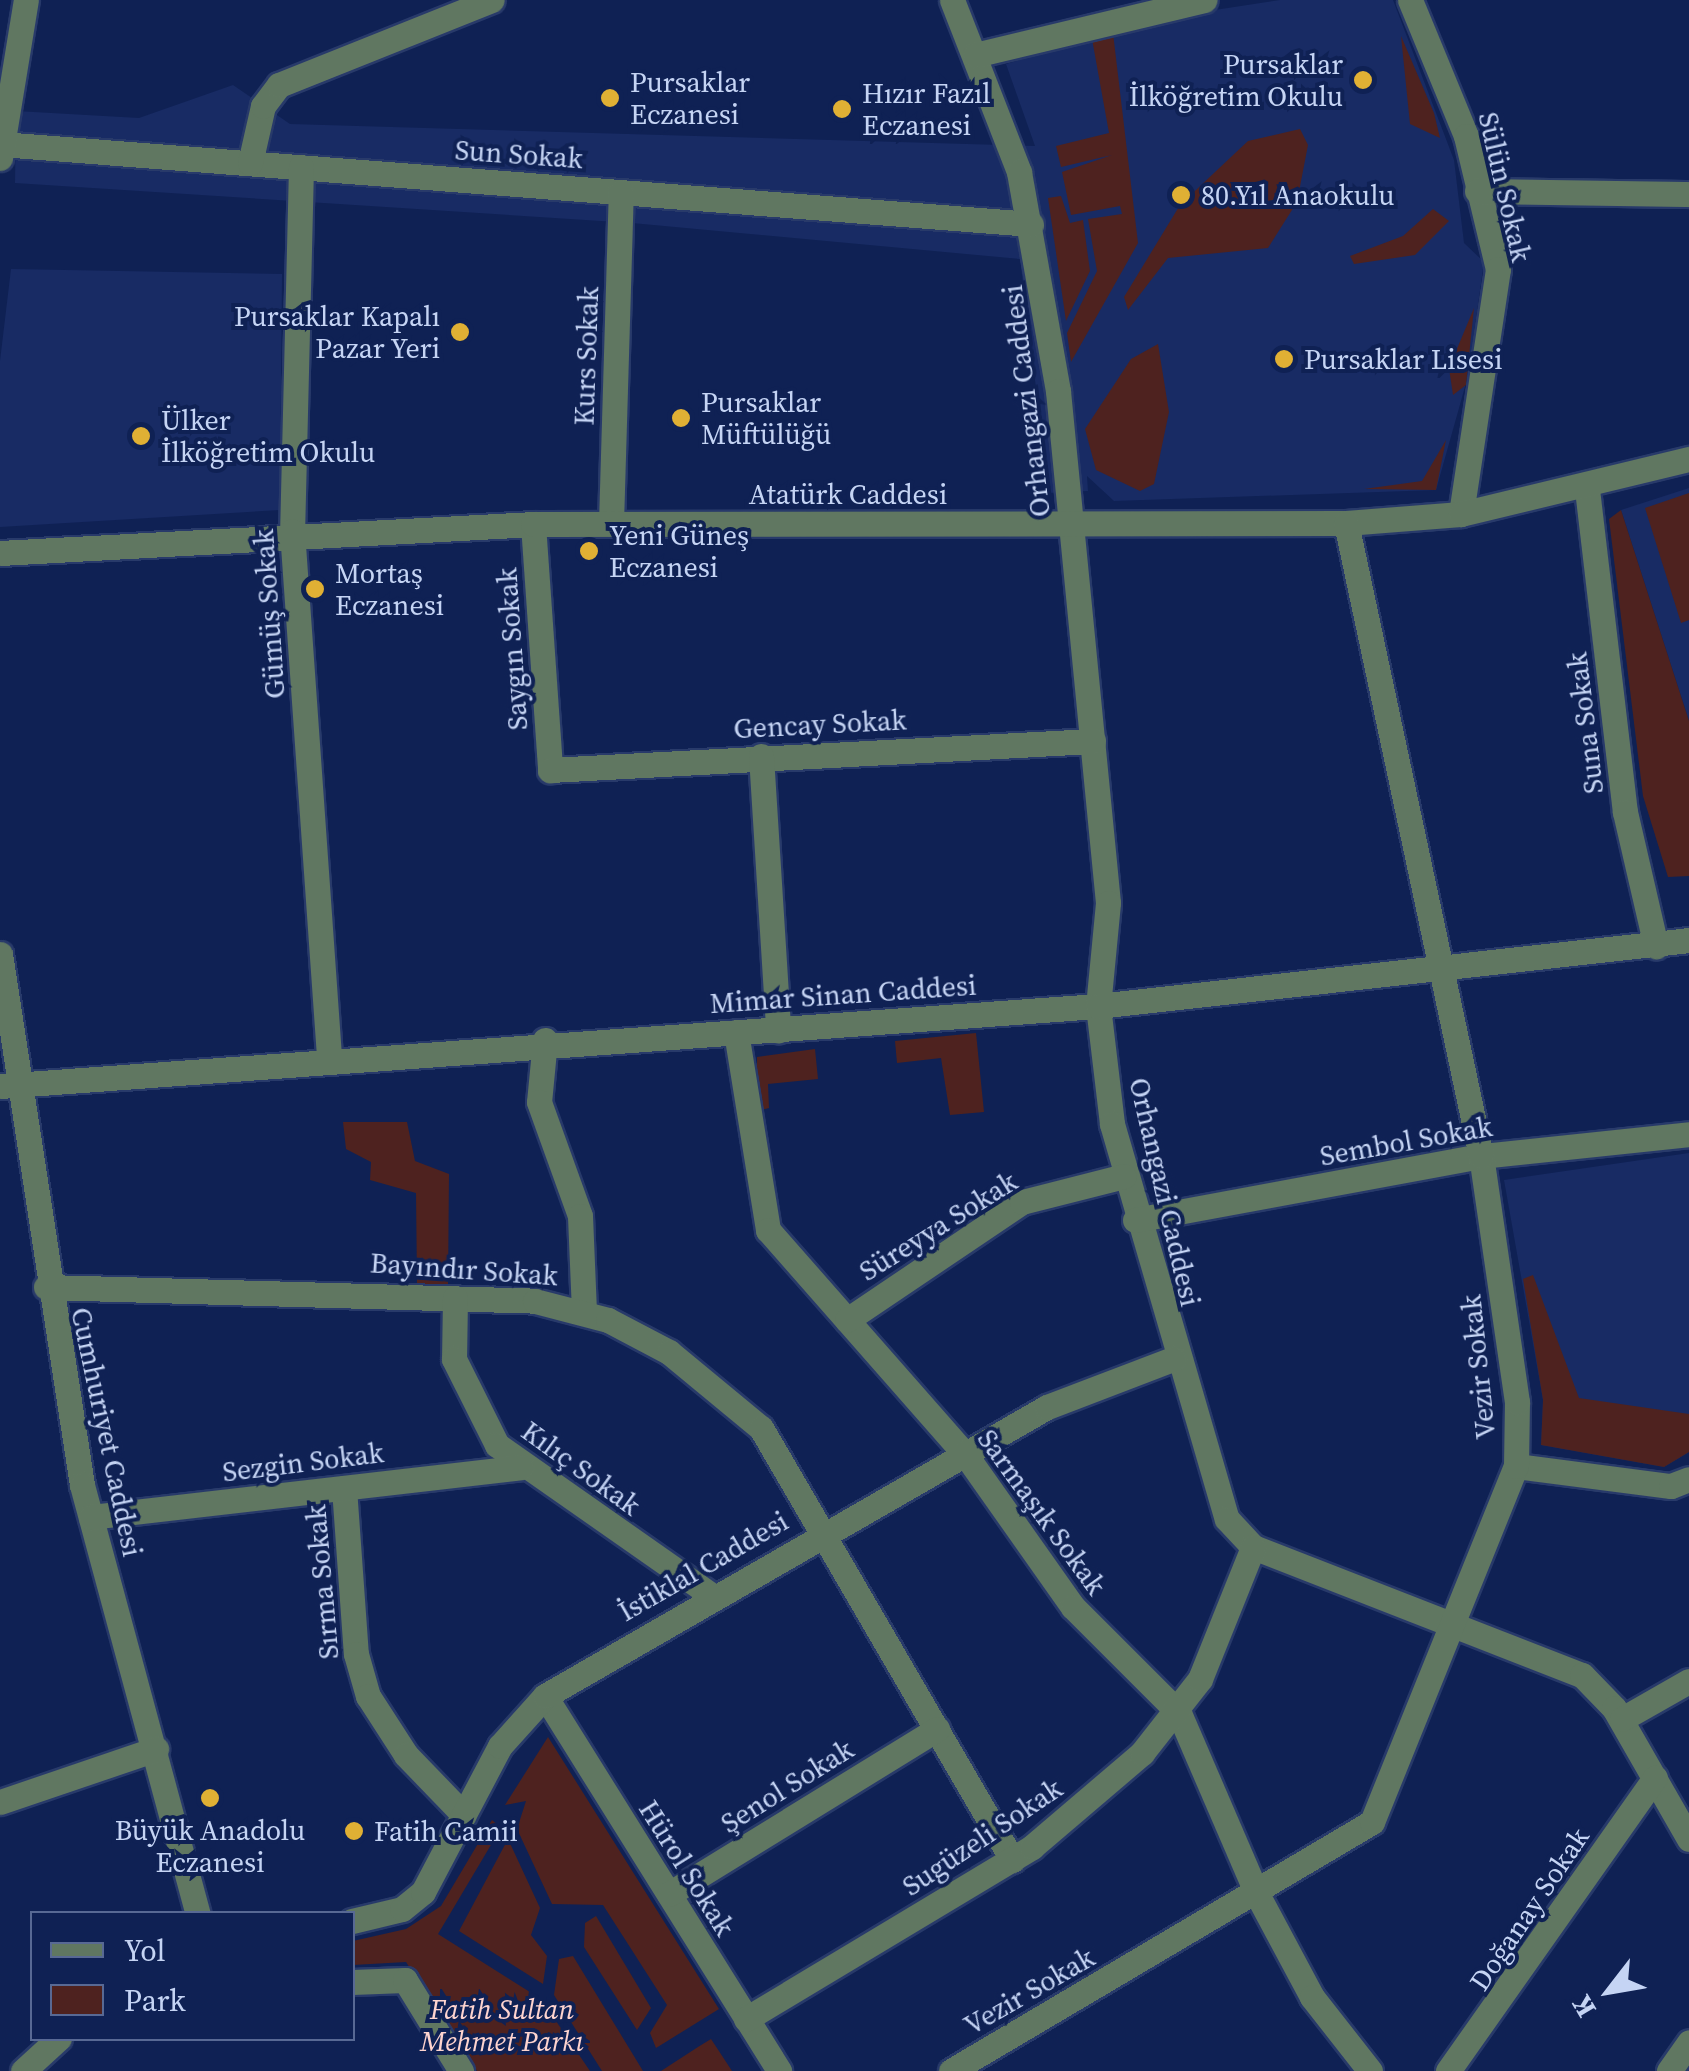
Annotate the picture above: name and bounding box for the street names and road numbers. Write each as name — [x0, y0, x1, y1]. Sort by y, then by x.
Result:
street label: Sülün Sokak — [1471, 109, 1539, 265]
street label: Sun Sokak — [454, 133, 584, 175]
street label: Orhangazi Caddesi — [995, 283, 1057, 519]
street label: Kurs Sokak — [567, 286, 605, 426]
street label: Atatürk Caddesi — [749, 477, 947, 511]
street label: Gümüş Sokak — [246, 528, 292, 700]
street label: Saygın Sokak — [490, 567, 534, 731]
street label: Suna Sokak — [1560, 650, 1610, 796]
street label: Gencay Sokak — [733, 703, 907, 745]
street label: Mimar Sinan Caddesi — [709, 968, 977, 1020]
street label: Orhangazi Caddesi — [1122, 1074, 1208, 1310]
street label: Sembol Sokak — [1317, 1109, 1495, 1173]
street label: Süreyya Sokak — [853, 1164, 1023, 1288]
street label: Bayındır Sokak — [369, 1246, 559, 1292]
street label: Vezir Sokak — [1454, 1293, 1502, 1441]
street label: Cumhuriyet Caddesi — [64, 1304, 150, 1560]
street label: Kılıç Sokak — [515, 1414, 647, 1522]
street label: Sarmaşık Sokak — [971, 1423, 1113, 1601]
street label: Sezgin Sokak — [221, 1435, 385, 1489]
street label: Sırma Sokak — [299, 1503, 345, 1661]
street label: İstiklal Caddesi — [612, 1504, 794, 1628]
street label: Şenol Sokak — [715, 1732, 859, 1840]
street label: Sugüzeli Sokak — [896, 1771, 1068, 1903]
street label: Hürol Sokak — [632, 1794, 742, 1942]
street label: Doğanay Sokak — [1462, 1821, 1596, 1997]
street label: Vezir Sokak — [958, 1940, 1100, 2042]

